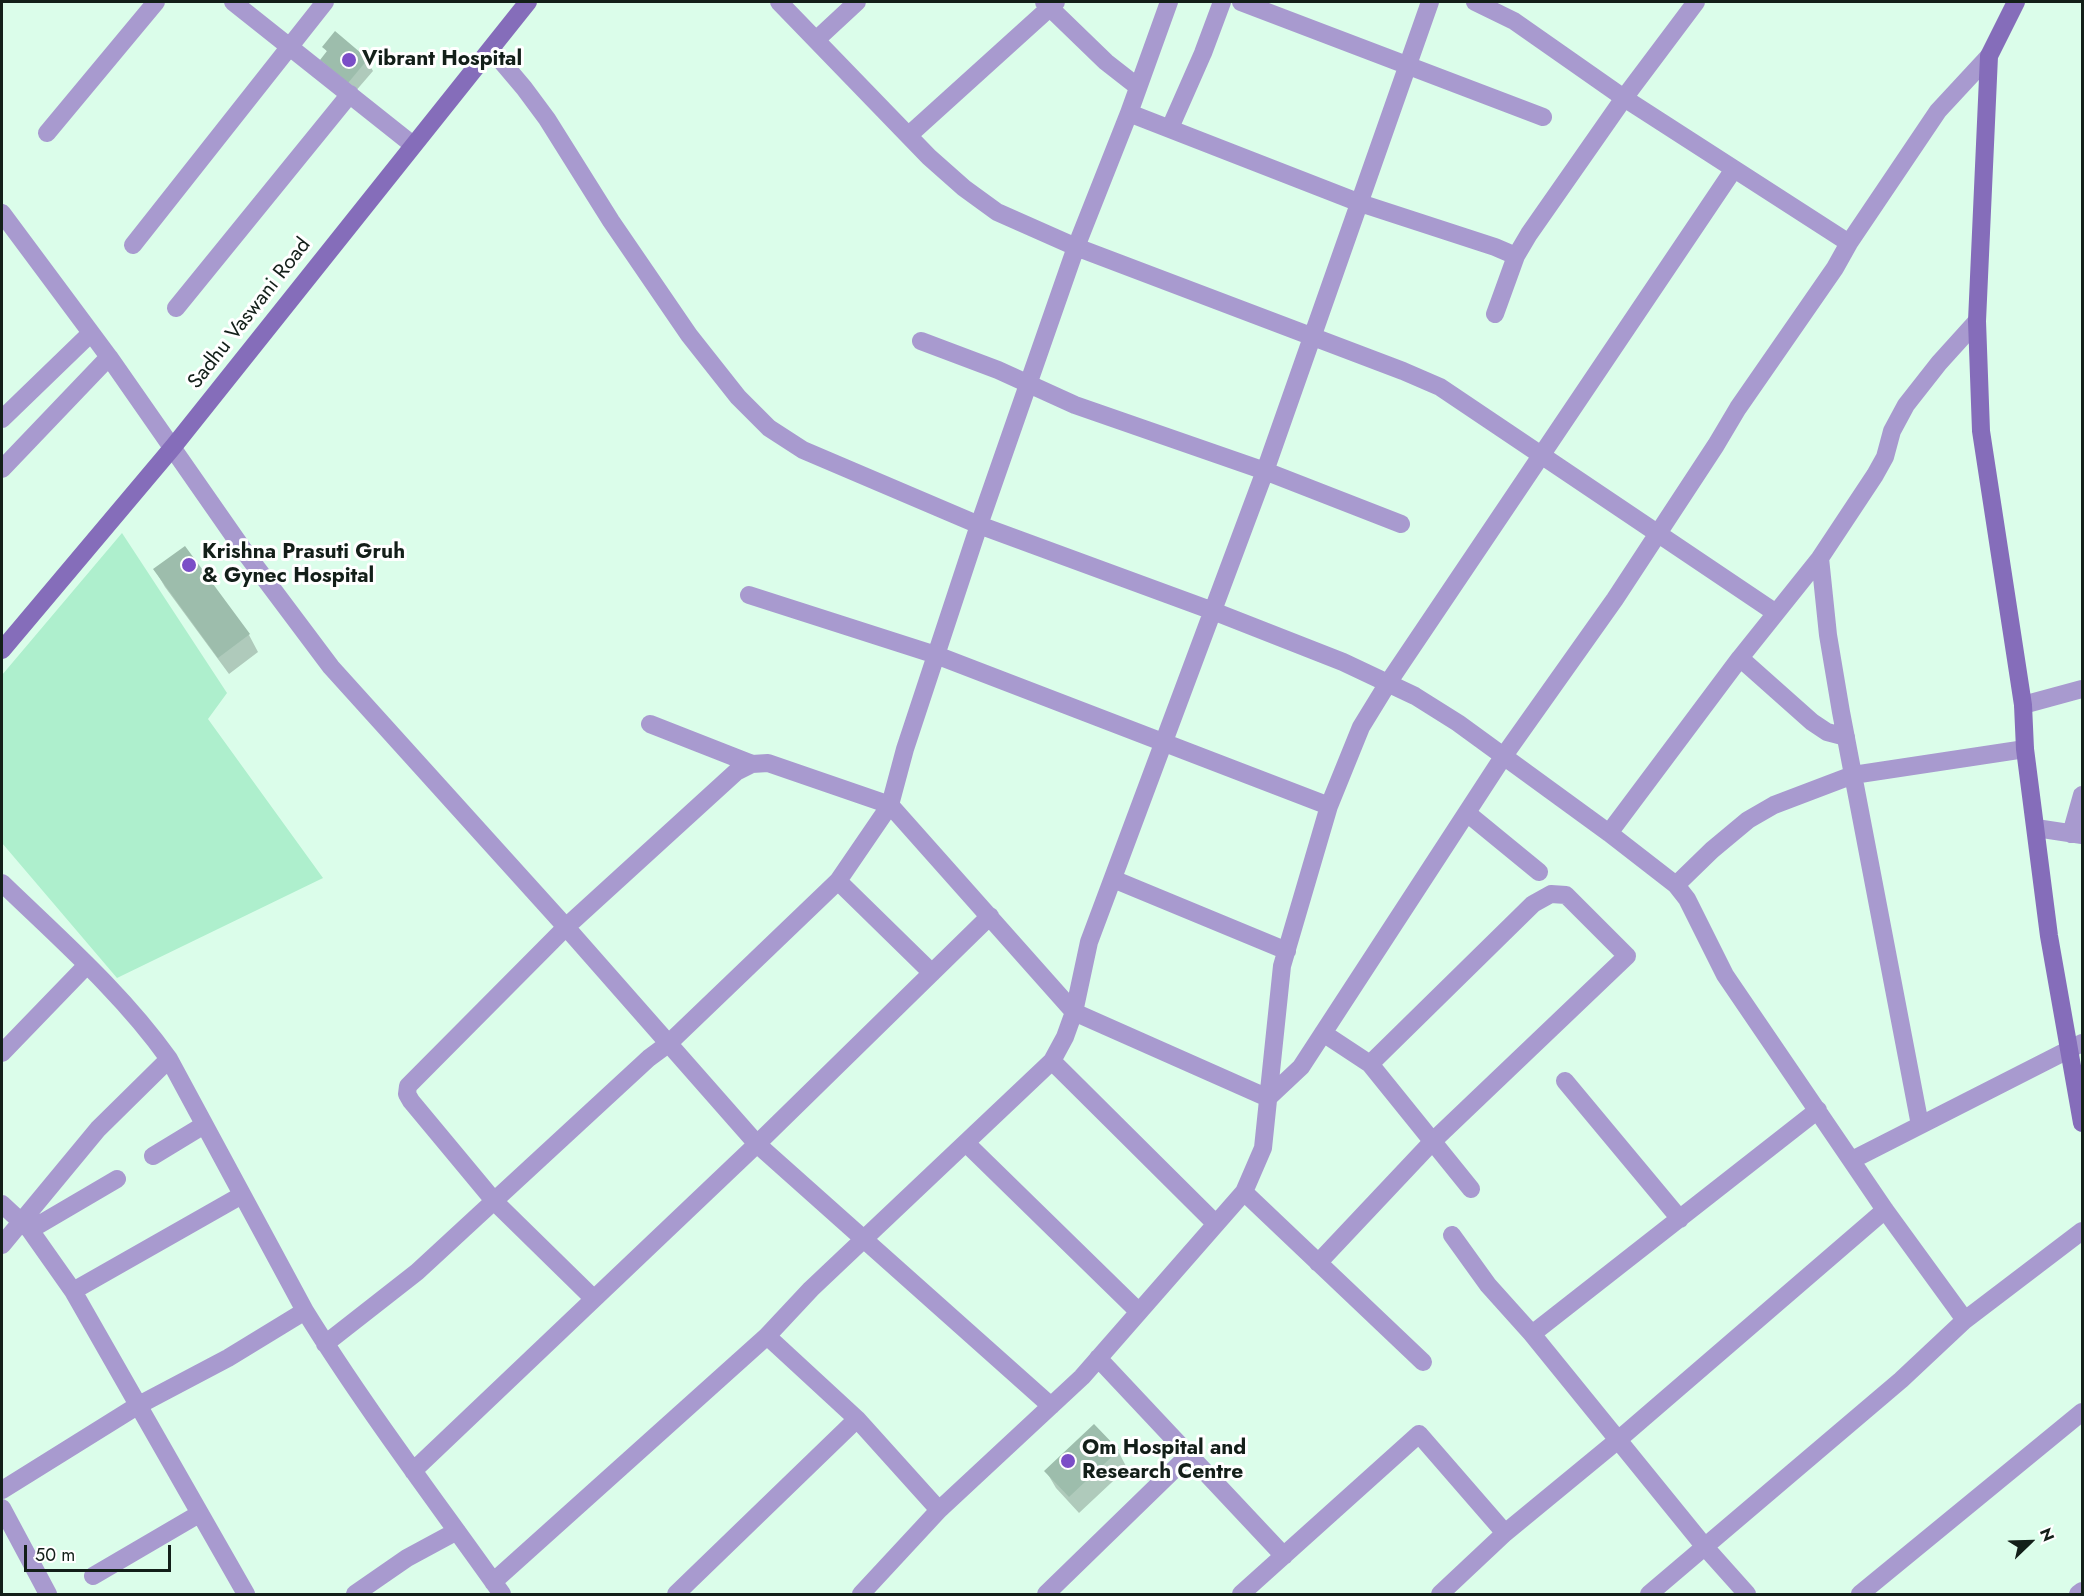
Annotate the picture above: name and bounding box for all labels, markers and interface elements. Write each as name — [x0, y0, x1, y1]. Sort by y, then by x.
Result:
place label: Vibrant Hospital — [362, 47, 522, 73]
marker: Vibrant Hospital — [340, 51, 358, 69]
street label: Sadhu Vaswani Road — [183, 234, 317, 394]
place label: Krishna Prasuti Gruh & Gynec Hospital — [202, 540, 405, 590]
marker: Krishna Prasuti Gruh & Gynec Hospital — [180, 556, 198, 574]
place label: Om Hospital and Research Centre — [1082, 1436, 1246, 1486]
marker: Om Hospital and Research Centre — [1059, 1452, 1077, 1470]
north arrow — [2000, 1512, 2060, 1572]
text: N — [2034, 1524, 2060, 1545]
scale bar — [27, 1533, 174, 1571]
text: 50 m — [35, 1542, 75, 1568]

